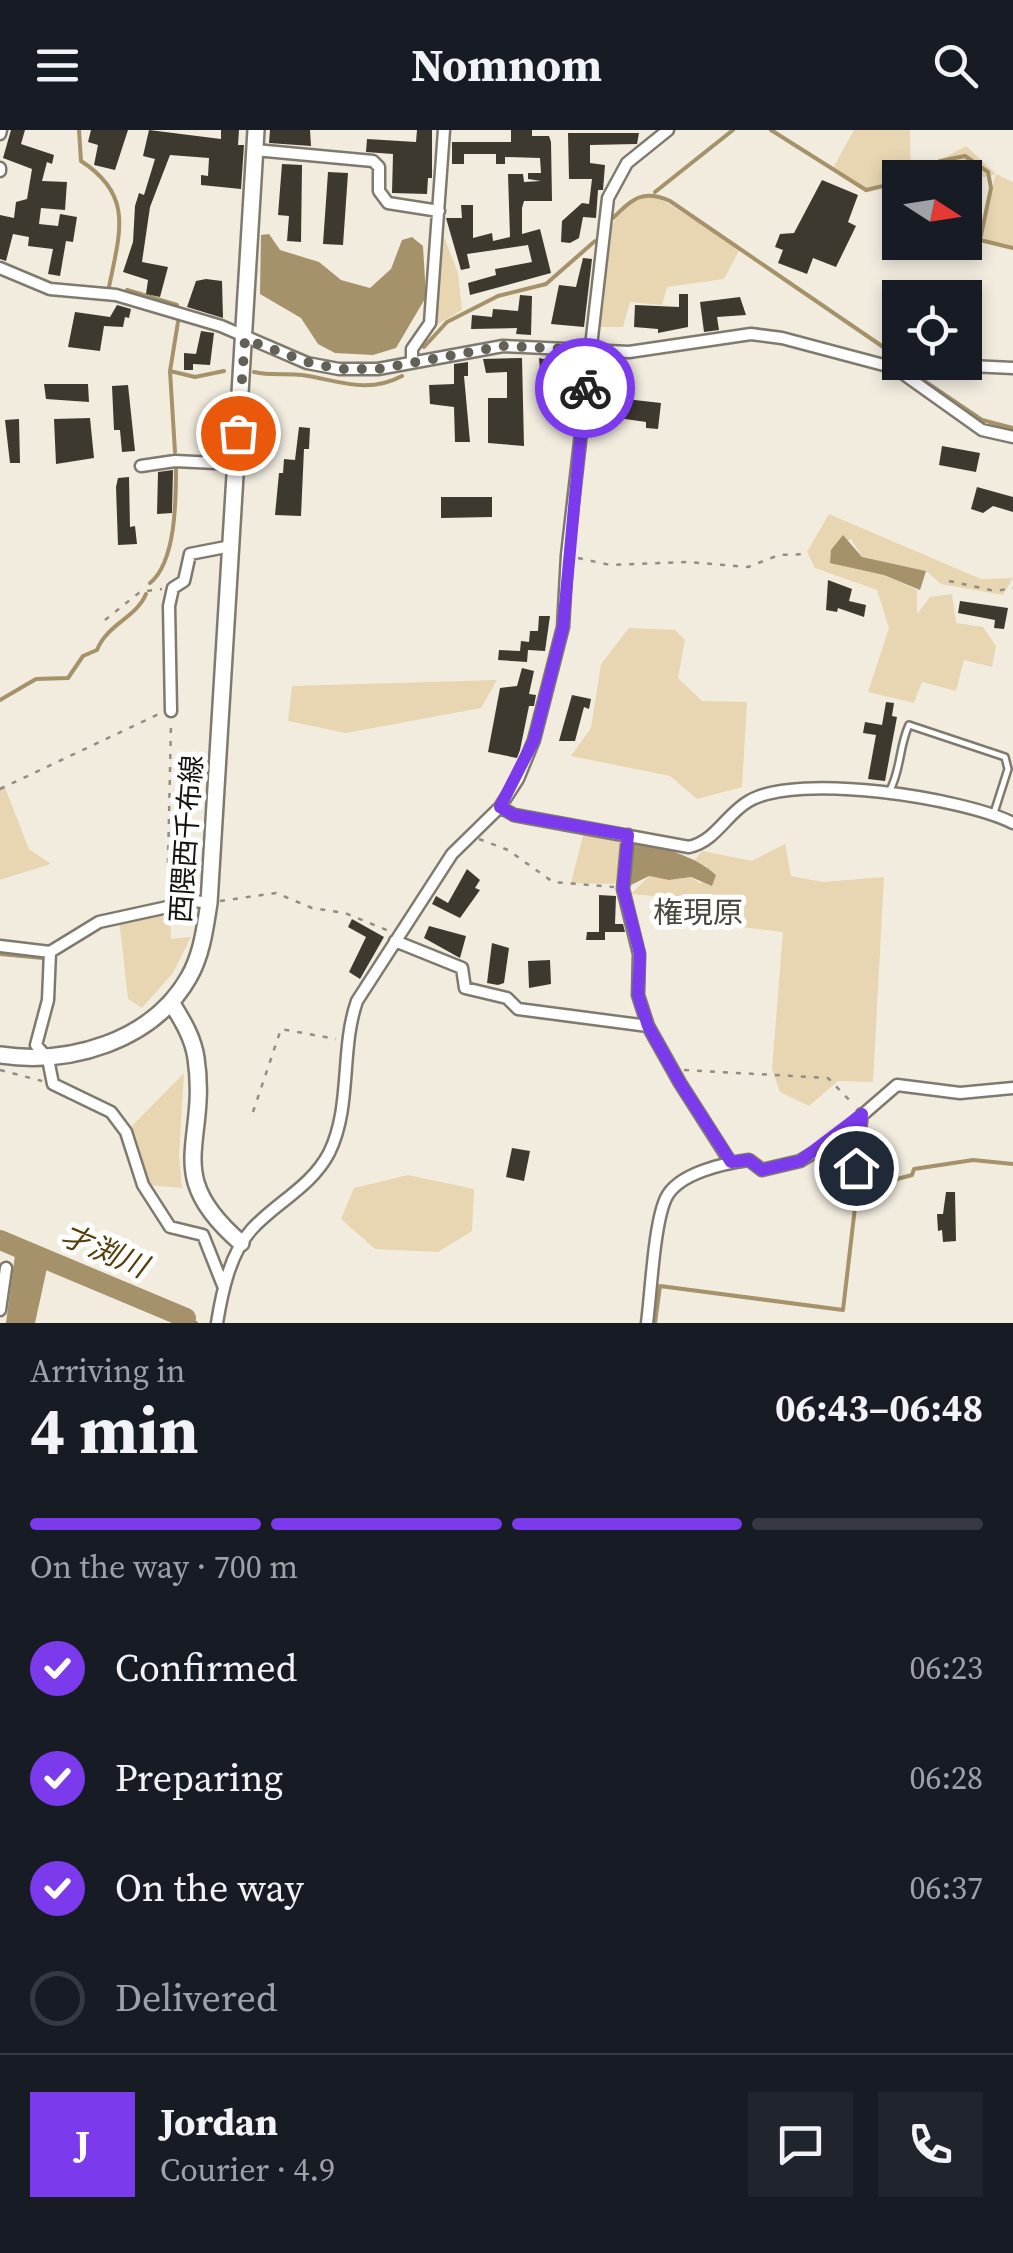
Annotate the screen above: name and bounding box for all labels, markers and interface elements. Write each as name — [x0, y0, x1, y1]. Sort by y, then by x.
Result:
text: Nomnom — [411, 34, 602, 96]
icon: menu — [30, 38, 85, 93]
icon: search — [928, 38, 983, 93]
north arrow — [882, 160, 982, 260]
map controls — [882, 160, 982, 380]
button: locate — [882, 280, 982, 380]
courier — [535, 338, 635, 438]
icon: bike — [558, 361, 613, 416]
pin — [196, 391, 281, 476]
icon: bag — [211, 406, 266, 461]
street label: 西隈西千布線 — [161, 754, 211, 924]
district label: 権現原 — [653, 892, 743, 933]
pin — [814, 1126, 899, 1211]
icon: home — [829, 1141, 884, 1196]
water label: 才渕川 — [55, 1214, 156, 1288]
text: Arriving in — [30, 1349, 185, 1393]
text: 06:43–06:48 — [775, 1382, 983, 1434]
text: 4 min — [30, 1386, 199, 1475]
text: On the way · 700 m — [30, 1545, 298, 1589]
icon: check — [30, 1641, 85, 1696]
text: Confirmed — [115, 1642, 297, 1694]
text: 06:23 — [909, 1646, 983, 1690]
icon: check — [30, 1751, 85, 1806]
text: Preparing — [115, 1752, 283, 1804]
text: 06:28 — [909, 1756, 983, 1800]
icon: check — [30, 1861, 85, 1916]
text: On the way — [115, 1862, 304, 1914]
text: 06:37 — [909, 1866, 983, 1910]
text: Delivered — [115, 1972, 278, 2024]
button: chat — [748, 2092, 853, 2197]
button: phone — [878, 2092, 983, 2197]
text: Jordan — [160, 2096, 278, 2148]
text: J — [75, 2118, 90, 2170]
text: Courier · 4.9 — [160, 2148, 335, 2192]

